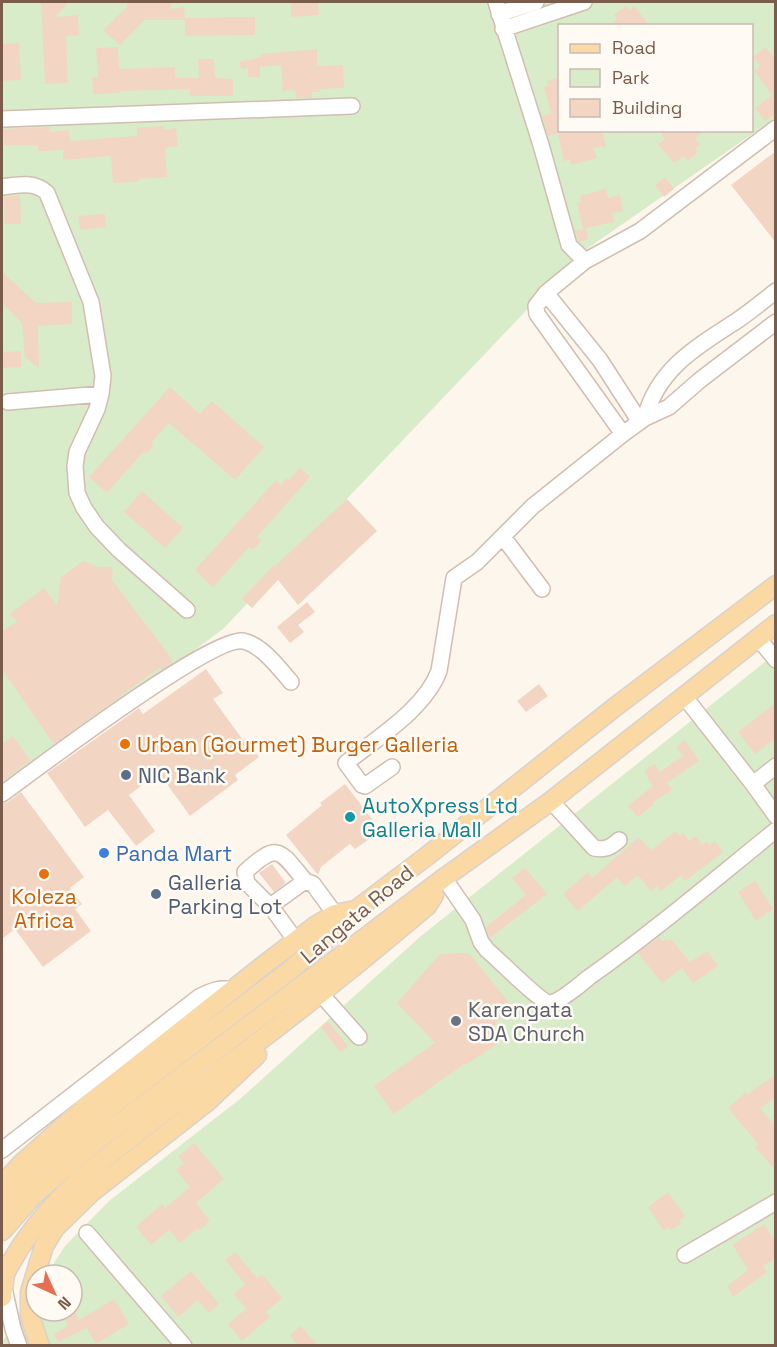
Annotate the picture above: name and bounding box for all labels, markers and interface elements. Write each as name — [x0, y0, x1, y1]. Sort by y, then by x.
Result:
legend — [558, 24, 753, 132]
text: Road — [612, 36, 656, 59]
text: Park — [612, 66, 650, 89]
text: Building — [612, 96, 682, 119]
place label: Urban (Gourmet) Burger Galleria — [137, 731, 458, 758]
marker: Urban (Gourmet) Burger Galleria — [118, 737, 132, 751]
place label: NIC Bank — [138, 762, 226, 789]
marker: NIC Bank — [119, 768, 133, 782]
place label: AutoXpress Ltd Galleria Mall — [362, 792, 518, 843]
marker: AutoXpress Ltd Galleria Mall — [343, 810, 357, 824]
place label: Panda Mart — [116, 840, 232, 867]
marker: Panda Mart — [97, 846, 111, 860]
street label: Langata Road — [295, 859, 419, 969]
marker: Koleza Africa — [37, 867, 51, 881]
place label: Galleria Parking Lot — [168, 869, 282, 920]
place label: Koleza Africa — [11, 883, 77, 934]
marker: Galleria Parking Lot — [149, 887, 163, 901]
place label: Karengata SDA Church — [468, 996, 585, 1047]
marker: Karengata SDA Church — [449, 1014, 463, 1028]
north arrow — [24, 1263, 84, 1323]
text: N — [53, 1292, 75, 1314]

